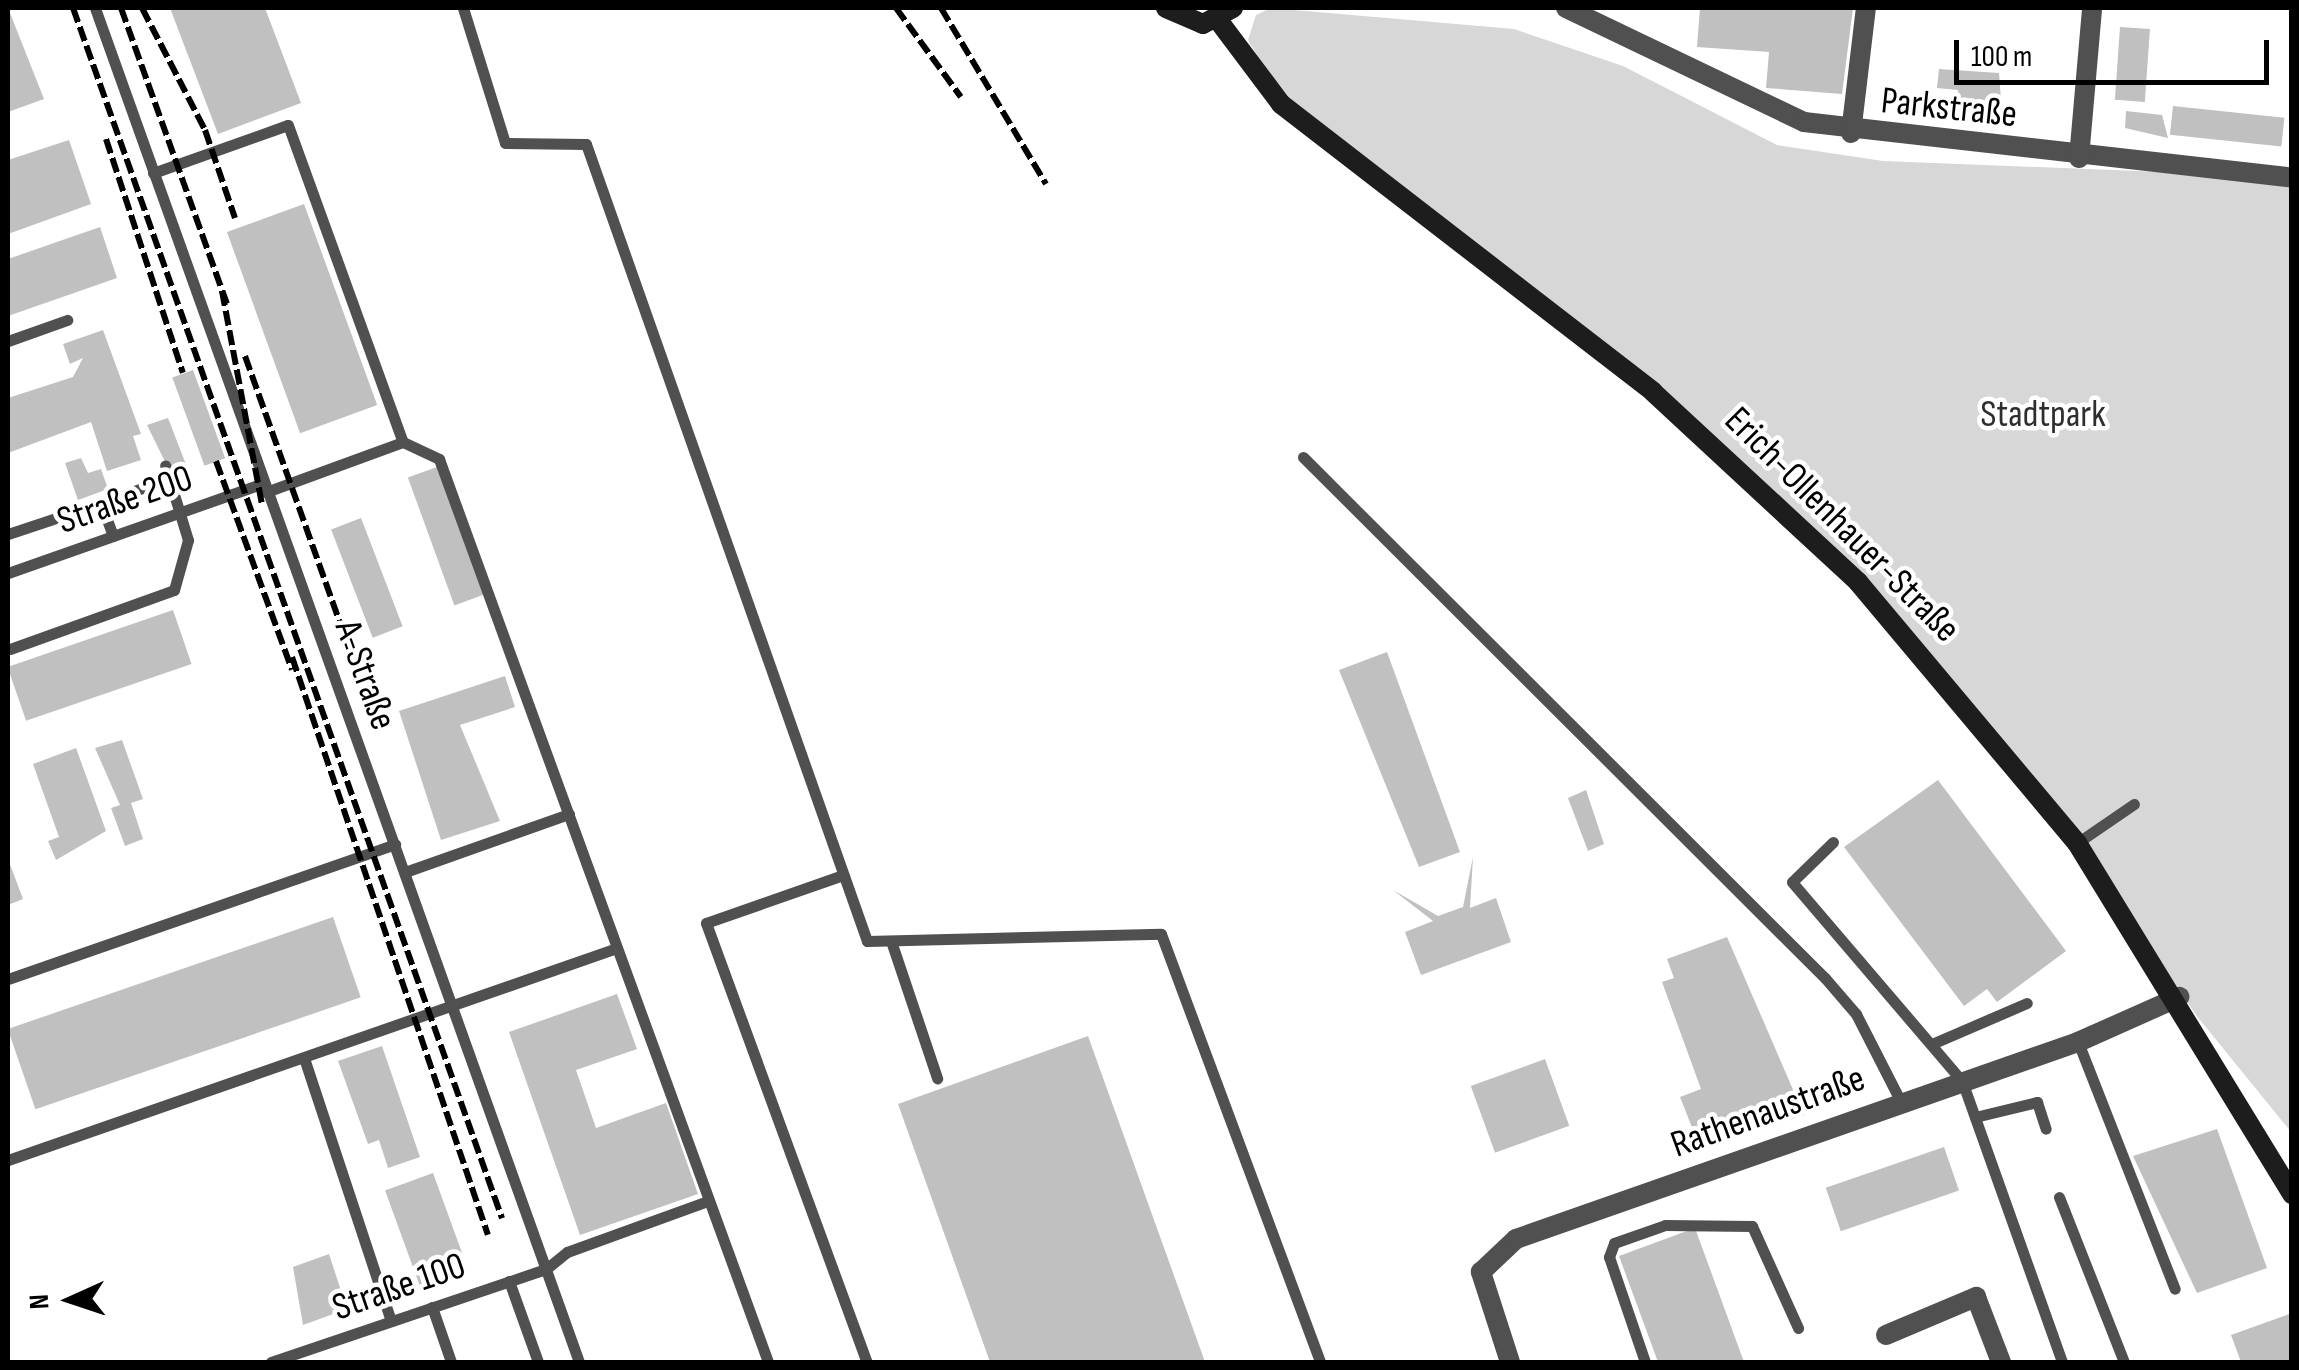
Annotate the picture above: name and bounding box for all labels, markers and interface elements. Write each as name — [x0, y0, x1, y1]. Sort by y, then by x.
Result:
scale bar — [1959, 20, 2274, 82]
text: 100 m — [1971, 39, 2032, 75]
street label: Parkstraße — [1879, 78, 2019, 138]
park label: Stadtpark — [1980, 392, 2106, 438]
street label: Erich-Ollenhauer-Straße — [1715, 398, 1969, 652]
street label: Straße 200 — [52, 456, 198, 544]
street label: A-Straße — [324, 614, 406, 736]
street label: Rathenaustraße — [1665, 1056, 1871, 1168]
street label: Straße 100 — [327, 1243, 471, 1331]
north arrow — [20, 1250, 120, 1350]
text: N — [23, 1293, 56, 1310]

